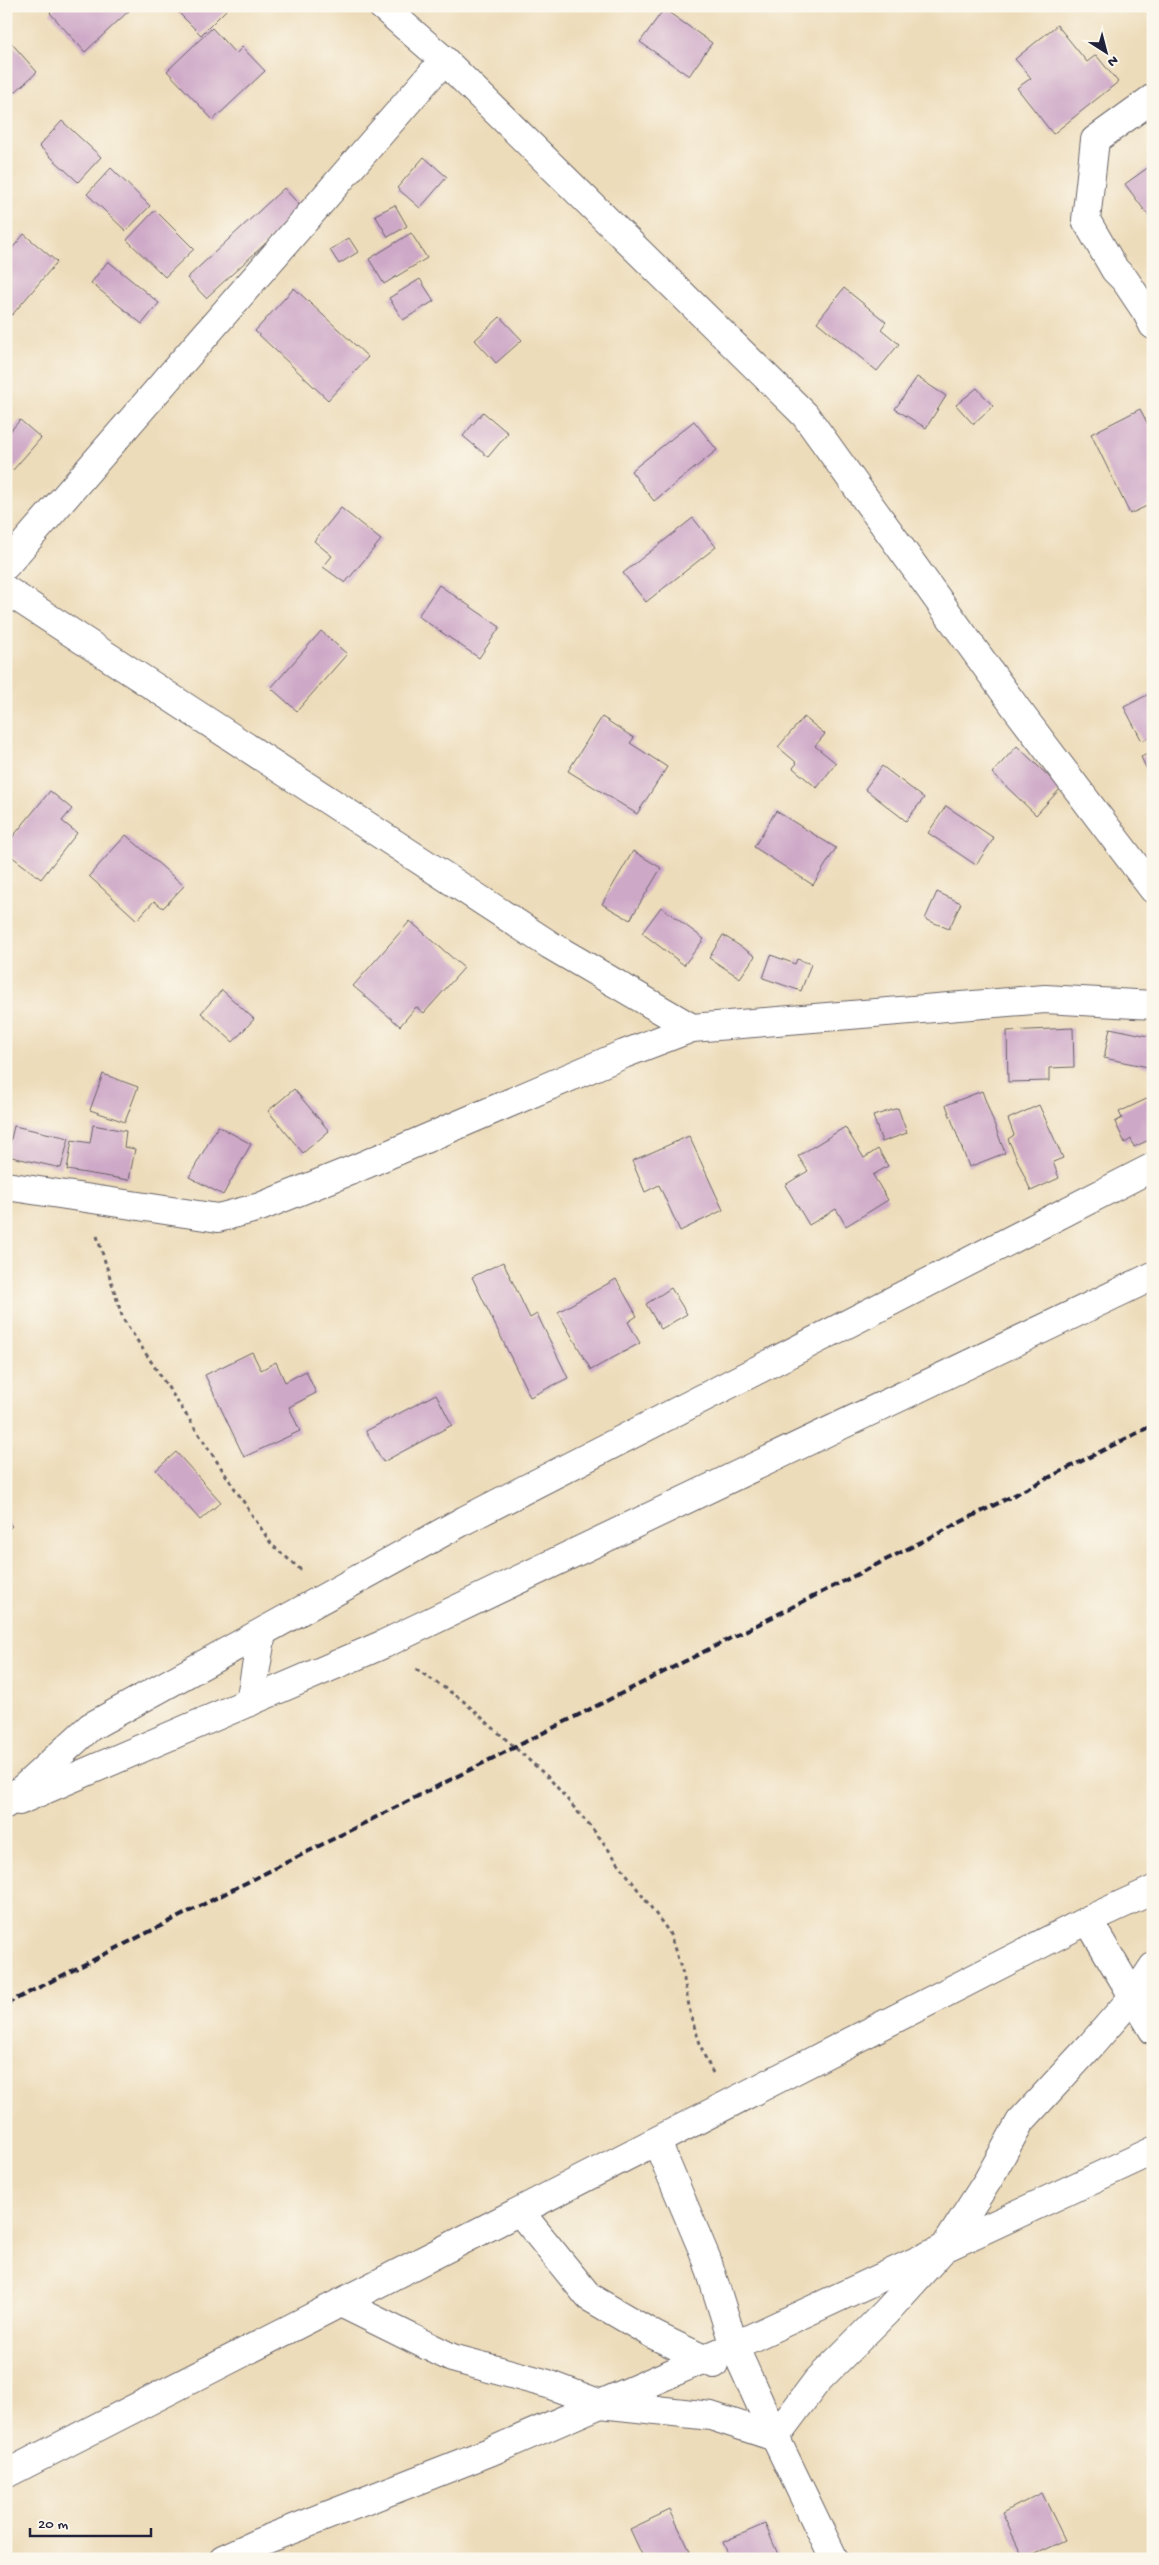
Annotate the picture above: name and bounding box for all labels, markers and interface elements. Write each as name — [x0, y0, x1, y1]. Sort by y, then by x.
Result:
north arrow — [1082, 28, 1132, 78]
text: N — [1103, 51, 1121, 70]
scale bar — [30, 2505, 151, 2537]
text: 20 m — [38, 2516, 68, 2534]

